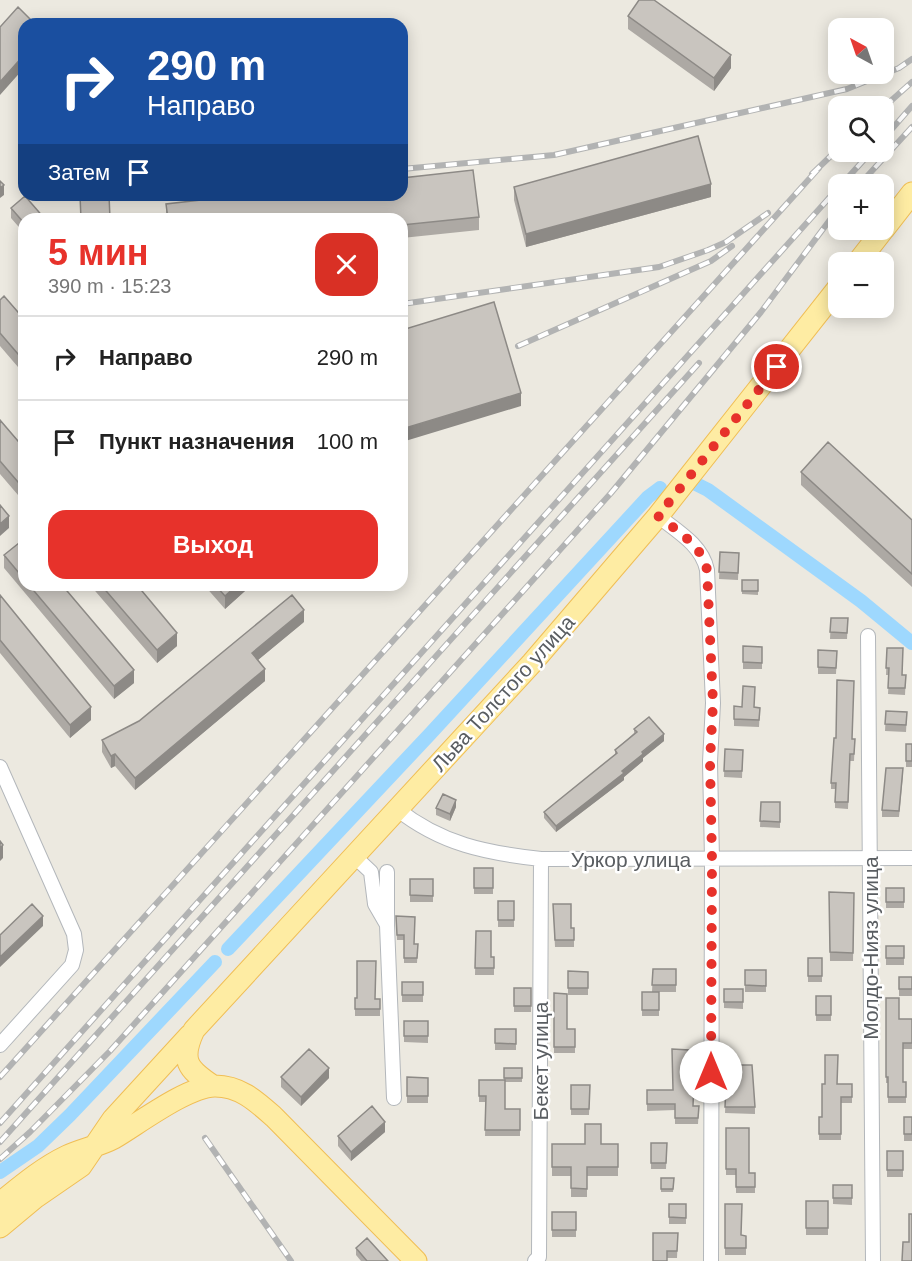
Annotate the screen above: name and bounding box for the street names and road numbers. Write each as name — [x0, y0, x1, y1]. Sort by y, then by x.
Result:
street label: Льва Толстого улица — [427, 610, 579, 776]
street label: Уркор улица — [571, 848, 692, 871]
street label: Молдо-Нияз улица — [859, 856, 882, 1040]
street label: Бекет улица — [529, 1001, 552, 1121]

